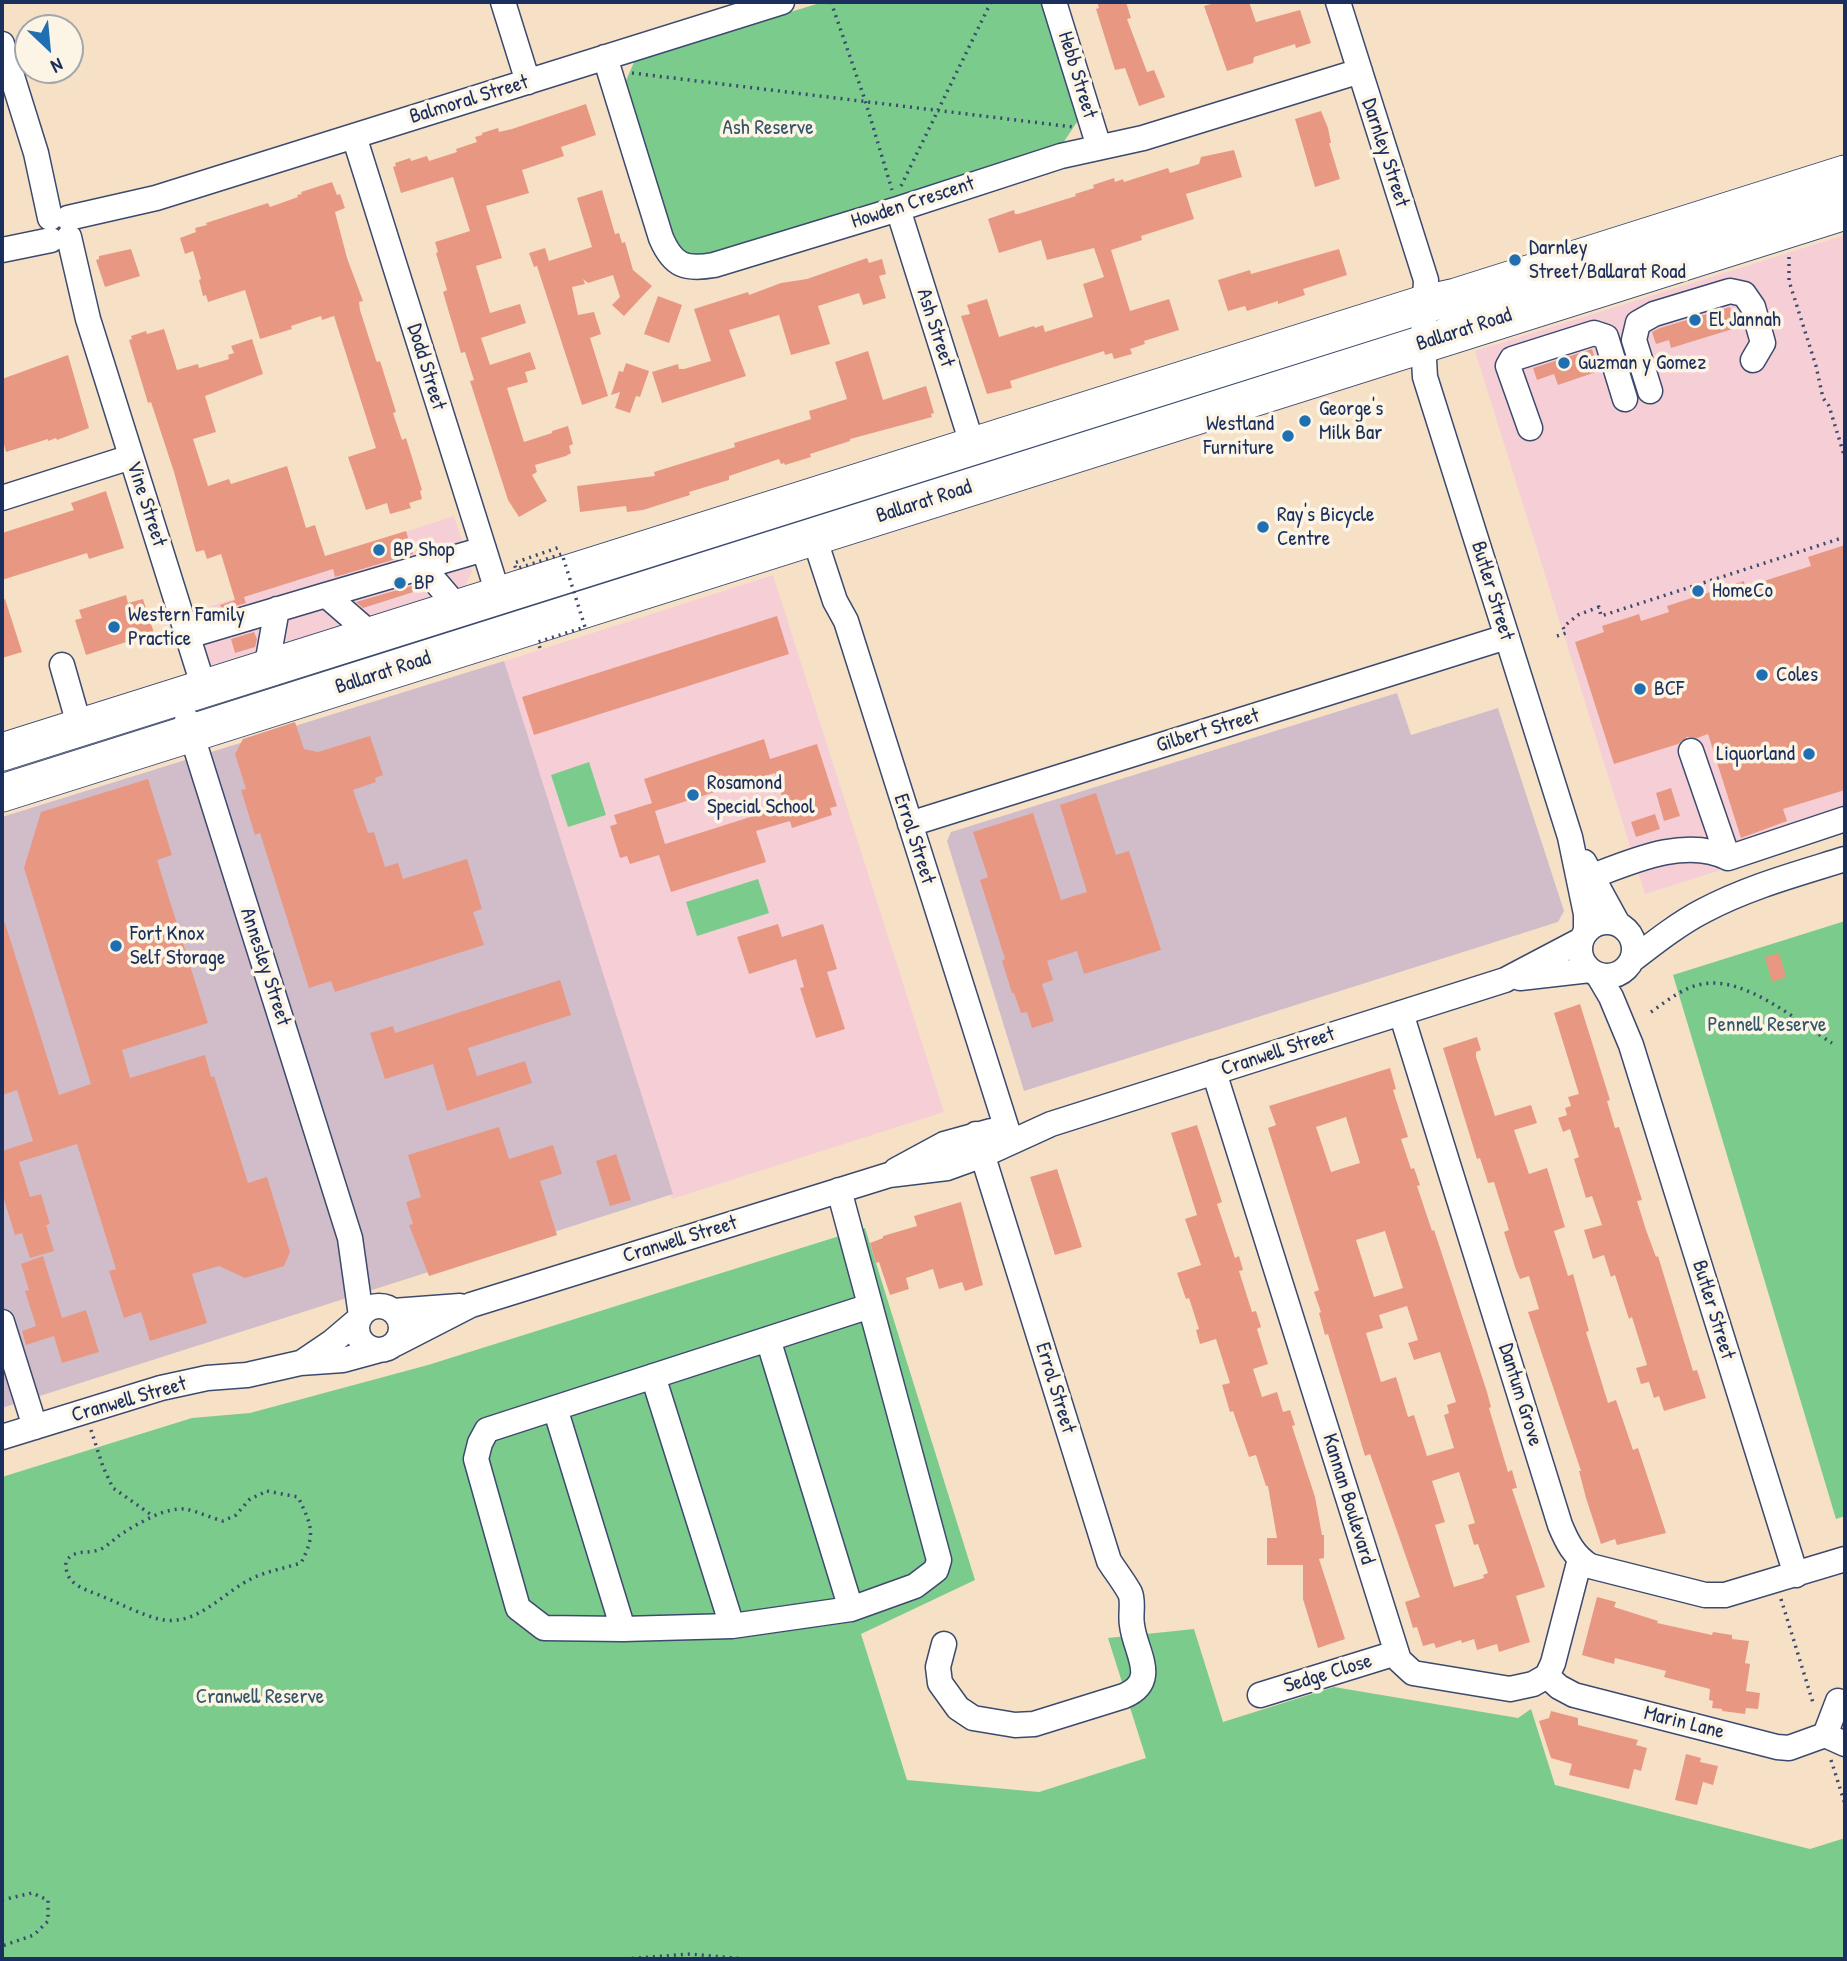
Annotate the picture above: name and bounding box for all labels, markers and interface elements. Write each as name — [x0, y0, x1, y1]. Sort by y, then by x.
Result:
north arrow — [14, 14, 84, 84]
street label: Hebb Street — [1052, 29, 1102, 121]
text: N — [47, 52, 68, 80]
street label: Balmoral Street — [407, 70, 531, 130]
street label: Darnley Street — [1356, 96, 1414, 210]
park label: Ash Reserve — [722, 115, 814, 141]
street label: Howden Crescent — [848, 171, 978, 235]
place label: Darnley Street/Ballarat Road — [1529, 235, 1686, 285]
marker: Darnley Street/Ballarat Road — [1507, 252, 1523, 268]
street label: Ash Street — [911, 286, 959, 370]
street label: Ballarat Road — [1413, 303, 1515, 357]
place label: El Jannah — [1709, 307, 1781, 333]
marker: El Jannah — [1687, 312, 1703, 328]
street label: Dodd Street — [401, 321, 451, 413]
place label: Guzman y Gomez — [1578, 350, 1706, 376]
marker: Guzman y Gomez — [1556, 355, 1572, 371]
place label: George's Milk Bar — [1319, 396, 1383, 446]
place label: Westland Furniture — [1203, 411, 1274, 461]
marker: George's Milk Bar — [1297, 413, 1313, 429]
marker: Westland Furniture — [1280, 428, 1296, 444]
street label: Vine Street — [120, 458, 172, 550]
street label: Ballarat Road — [873, 475, 975, 529]
place label: Ray's Bicycle Centre — [1277, 502, 1374, 552]
marker: Ray's Bicycle Centre — [1255, 519, 1271, 535]
place label: BP Shop — [393, 537, 454, 563]
street label: Butler Street — [1465, 539, 1519, 643]
marker: BP Shop — [371, 542, 387, 558]
place label: BP — [414, 570, 435, 596]
marker: BP — [392, 575, 408, 591]
place label: HomeCo — [1712, 578, 1773, 604]
marker: HomeCo — [1690, 583, 1706, 599]
place label: Western Family Practice — [128, 602, 245, 652]
marker: Western Family Practice — [106, 619, 122, 635]
street label: Ballarat Road — [332, 646, 434, 700]
place label: Coles — [1776, 662, 1818, 688]
marker: Coles — [1754, 667, 1770, 683]
place label: BCF — [1654, 676, 1684, 702]
marker: BCF — [1632, 681, 1648, 697]
street label: Gilbert Street — [1153, 703, 1263, 759]
place label: Liquorland — [1716, 741, 1795, 767]
marker: Liquorland — [1801, 746, 1817, 762]
place label: Rosamond Special School — [707, 770, 815, 820]
marker: Rosamond Special School — [685, 787, 701, 803]
street label: Errol Street — [888, 791, 940, 887]
street label: Annesley Street — [234, 905, 296, 1029]
place label: Fort Knox Self Storage — [130, 921, 225, 971]
marker: Fort Knox Self Storage — [108, 938, 124, 954]
park label: Pennell Reserve — [1708, 1012, 1826, 1038]
street label: Cranwell Street — [1218, 1022, 1338, 1082]
street label: Cranwell Street — [620, 1211, 740, 1269]
street label: Butler Street — [1686, 1258, 1740, 1362]
street label: Errol Street — [1029, 1340, 1081, 1436]
street label: Dantum Grove — [1492, 1341, 1548, 1449]
street label: Cranwell Street — [69, 1372, 189, 1428]
street label: Kannan Boulevard — [1316, 1431, 1380, 1567]
street label: Sedge Close — [1281, 1649, 1375, 1699]
park label: Cranwell Reserve — [196, 1684, 324, 1710]
street label: Marin Lane — [1641, 1701, 1727, 1745]

